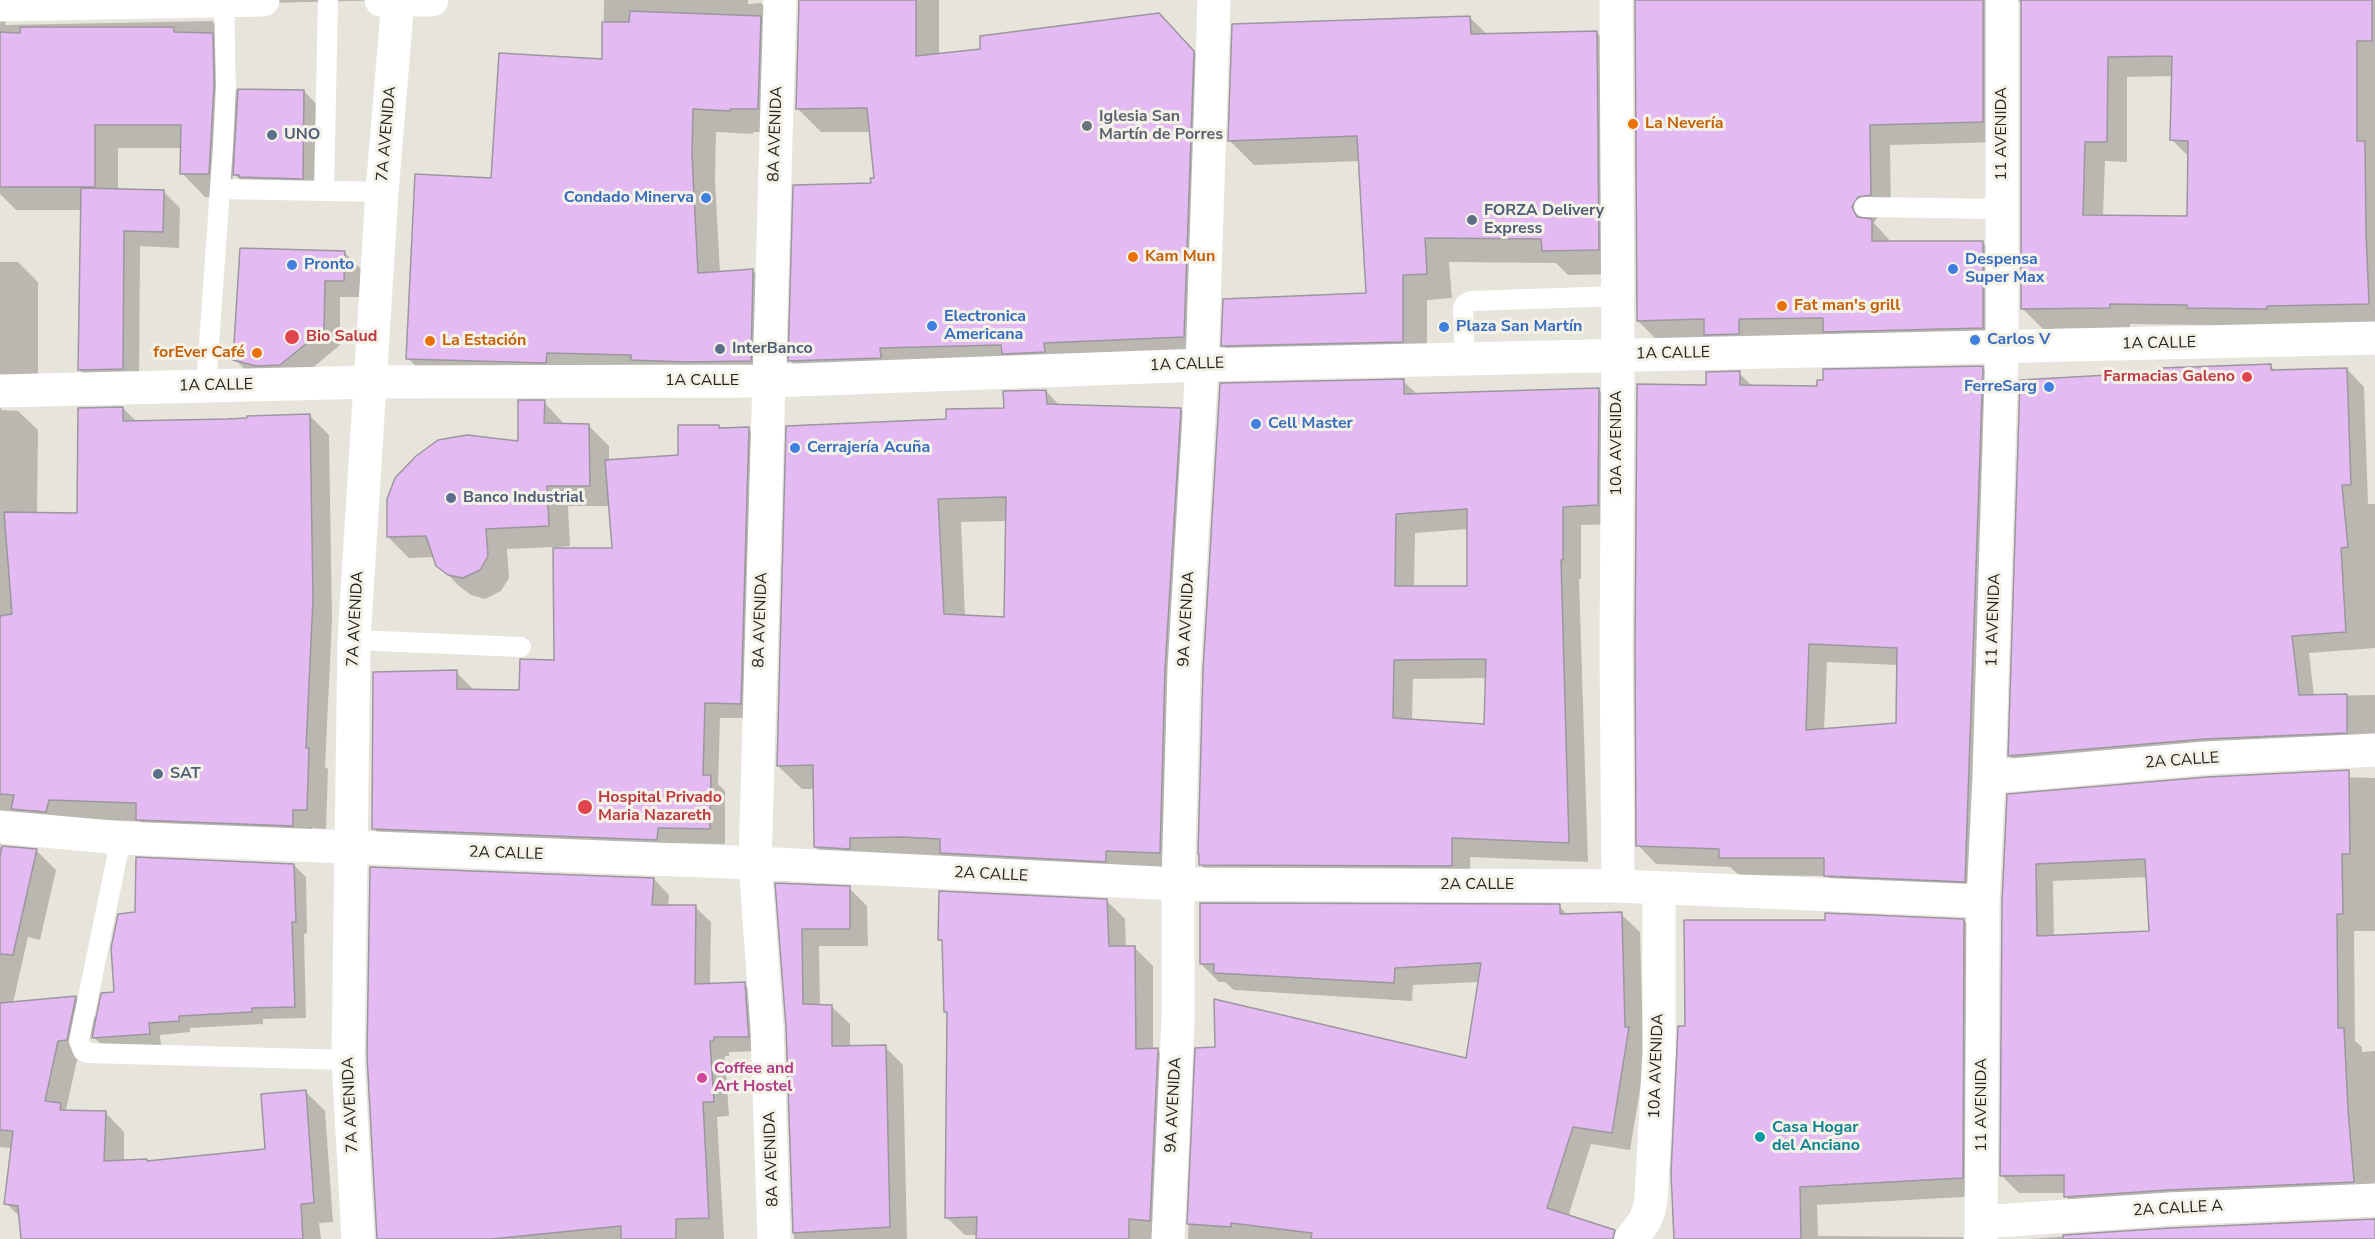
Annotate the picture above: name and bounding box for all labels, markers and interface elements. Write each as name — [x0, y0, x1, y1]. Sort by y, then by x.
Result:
street label: 7A AVENIDA — [373, 85, 401, 183]
street label: 8A AVENIDA — [765, 86, 787, 182]
street label: 11 AVENIDA — [1992, 87, 2012, 181]
place label: Iglesia San Martín de Porres — [1099, 107, 1223, 145]
place label: La Nevería — [1645, 114, 1724, 134]
marker: La Nevería — [1626, 117, 1640, 131]
marker: Iglesia San Martín de Porres — [1080, 119, 1094, 133]
place label: UNO — [284, 125, 320, 145]
marker: UNO — [265, 128, 279, 142]
place label: Condado Minerva — [564, 188, 694, 208]
marker: Condado Minerva — [699, 191, 713, 205]
place label: FORZA Delivery Express — [1484, 201, 1604, 239]
marker: FORZA Delivery Express — [1465, 213, 1479, 227]
place label: Kam Mun — [1145, 247, 1215, 267]
marker: Kam Mun — [1126, 250, 1140, 264]
place label: Despensa Super Max — [1965, 250, 2045, 288]
place label: Pronto — [304, 255, 354, 275]
marker: Pronto — [285, 258, 299, 272]
marker: Despensa Super Max — [1946, 262, 1960, 276]
place label: Fat man's grill — [1794, 296, 1900, 316]
marker: Fat man's grill — [1775, 299, 1789, 313]
place label: Electronica Americana — [944, 307, 1026, 345]
place label: Plaza San Martín — [1456, 317, 1582, 337]
marker: Electronica Americana — [925, 319, 939, 333]
marker: Plaza San Martín — [1437, 320, 1451, 334]
place label: Bio Salud — [306, 327, 377, 347]
marker: Bio Salud — [283, 328, 301, 346]
place label: Carlos V — [1987, 330, 2050, 350]
place label: La Estación — [442, 331, 526, 351]
marker: Carlos V — [1968, 333, 1982, 347]
marker: La Estación — [423, 334, 437, 348]
street label: 1A CALLE — [2122, 334, 2196, 354]
place label: InterBanco — [732, 339, 813, 359]
marker: InterBanco — [713, 342, 727, 356]
place label: forEver Café — [153, 343, 245, 363]
street label: 1A CALLE — [1636, 344, 1710, 364]
marker: forEver Café — [250, 346, 264, 360]
street label: 1A CALLE — [1150, 354, 1224, 376]
place label: Farmacias Galeno — [2103, 367, 2235, 387]
marker: Farmacias Galeno — [2240, 370, 2254, 384]
street label: 1A CALLE — [665, 371, 739, 391]
street label: 1A CALLE — [179, 376, 253, 396]
place label: FerreSarg — [1964, 377, 2037, 397]
marker: FerreSarg — [2042, 380, 2056, 394]
street label: 10A AVENIDA — [1607, 390, 1627, 496]
place label: Cell Master — [1268, 414, 1353, 434]
marker: Cell Master — [1249, 417, 1263, 431]
place label: Cerrajería Acuña — [807, 438, 930, 458]
marker: Cerrajería Acuña — [788, 441, 802, 455]
place label: Banco Industrial — [463, 488, 584, 508]
marker: Banco Industrial — [444, 491, 458, 505]
street label: 7A AVENIDA — [344, 571, 368, 667]
street label: 9A AVENIDA — [1175, 571, 1199, 667]
street label: 8A AVENIDA — [750, 572, 772, 668]
street label: 11 AVENIDA — [1983, 573, 2005, 667]
street label: 2A CALLE — [2144, 749, 2220, 773]
place label: SAT — [170, 764, 201, 784]
marker: SAT — [151, 767, 165, 781]
place label: Hospital Privado Maria Nazareth — [598, 788, 722, 826]
marker: Hospital Privado Maria Nazareth — [576, 798, 594, 816]
street label: 2A CALLE — [469, 843, 543, 865]
street label: 2A CALLE — [953, 863, 1029, 887]
street label: 2A CALLE — [1440, 875, 1514, 895]
street label: 10A AVENIDA — [1646, 1013, 1668, 1119]
street label: 7A AVENIDA — [339, 1057, 363, 1153]
street label: 9A AVENIDA — [1162, 1057, 1186, 1153]
street label: 11 AVENIDA — [1972, 1058, 1992, 1152]
place label: Coffee and Art Hostel — [714, 1059, 794, 1097]
marker: Coffee and Art Hostel — [695, 1071, 709, 1085]
street label: 8A AVENIDA — [761, 1111, 783, 1207]
place label: Casa Hogar del Anciano — [1772, 1118, 1860, 1156]
marker: Casa Hogar del Anciano — [1753, 1130, 1767, 1144]
street label: 2A CALLE A — [2133, 1197, 2223, 1221]

